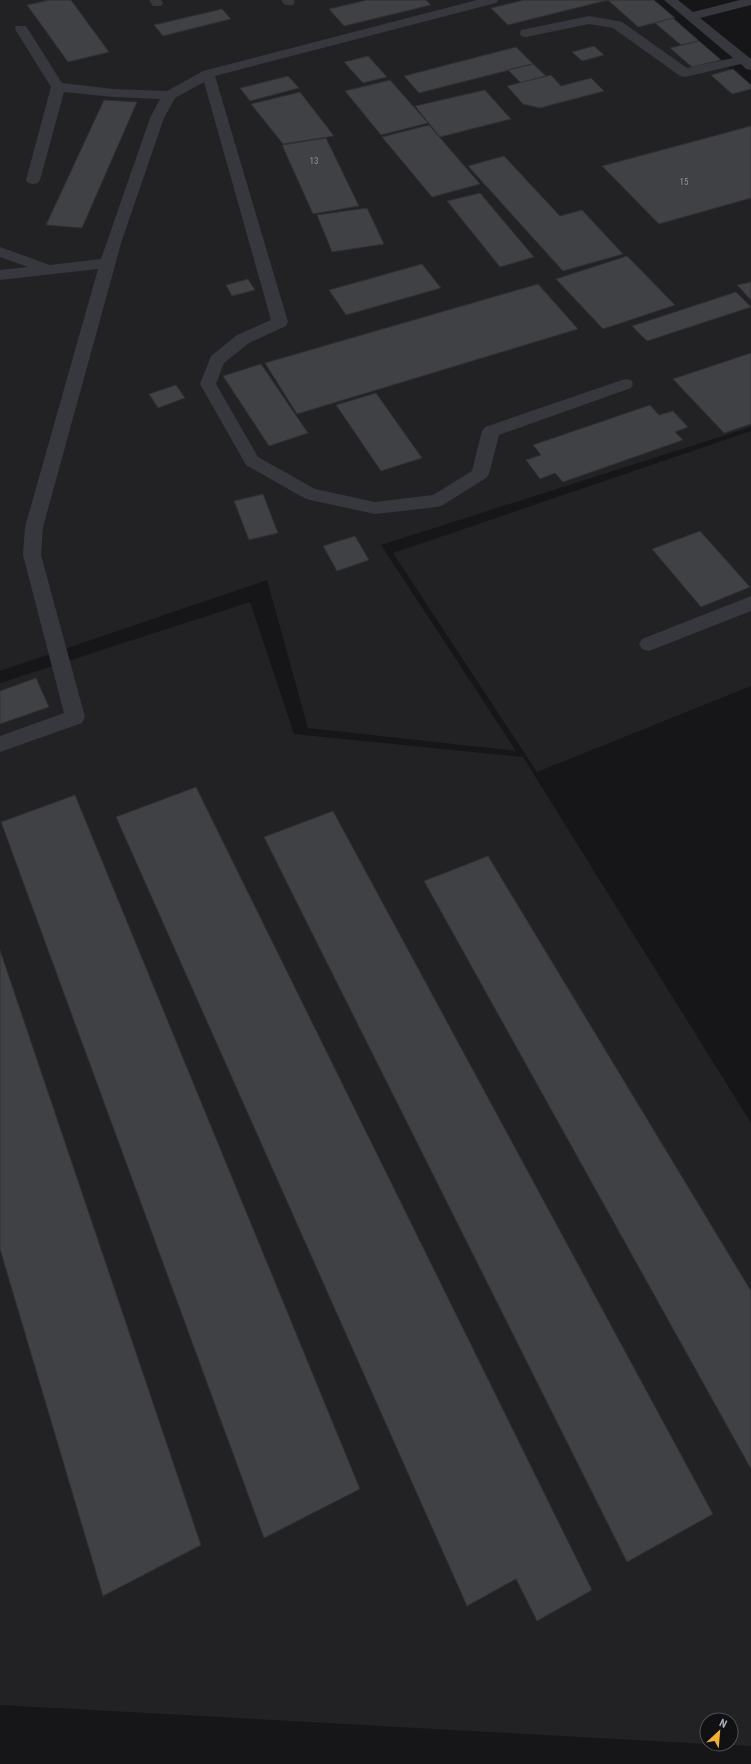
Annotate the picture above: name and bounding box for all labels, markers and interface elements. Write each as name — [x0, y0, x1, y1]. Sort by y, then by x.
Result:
house number: 13 — [310, 156, 318, 166]
house number: 15 — [680, 177, 689, 187]
north arrow — [699, 1712, 739, 1752]
text: N — [717, 1716, 729, 1731]

